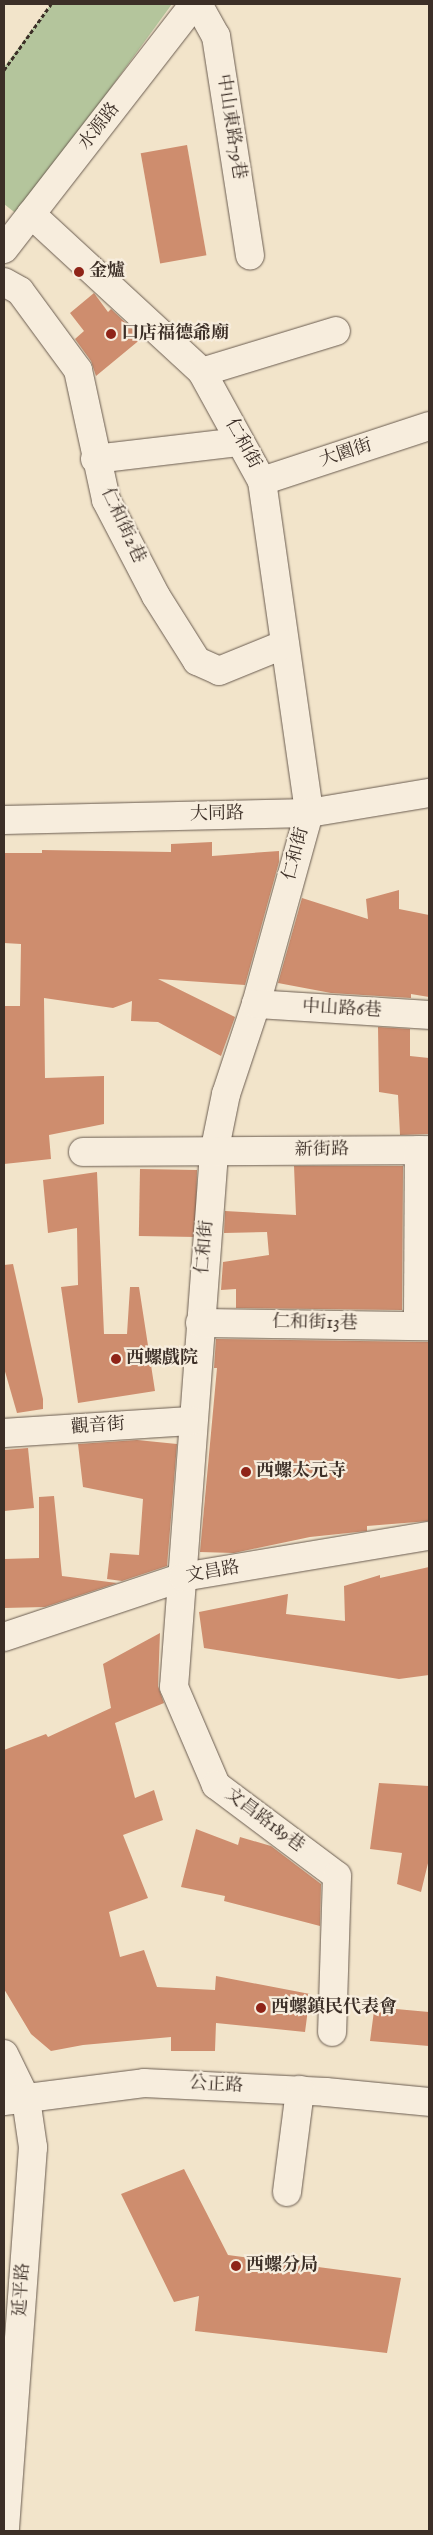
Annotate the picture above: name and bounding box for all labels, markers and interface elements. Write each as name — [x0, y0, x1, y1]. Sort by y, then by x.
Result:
street label: 中山東路79巷 — [211, 73, 249, 181]
street label: 水源路 — [75, 99, 125, 155]
place label: 金爐 — [89, 261, 125, 283]
marker: 金爐 — [73, 266, 85, 278]
place label: 口店福德爺廟 — [121, 323, 229, 345]
marker: 口店福德爺廟 — [105, 328, 117, 340]
street label: 仁和街 — [219, 415, 265, 473]
street label: 大園街 — [317, 435, 375, 473]
street label: 仁和街2巷 — [95, 485, 149, 567]
street label: 大同路 — [190, 804, 244, 826]
street label: 仁和街 — [280, 825, 314, 883]
street label: 中山路6巷 — [302, 997, 382, 1023]
street label: 新街路 — [295, 1140, 349, 1162]
street label: 仁和街 — [193, 1219, 219, 1275]
street label: 仁和街13巷 — [272, 1312, 358, 1336]
place label: 西螺戲院 — [126, 1348, 198, 1370]
marker: 西螺戲院 — [110, 1353, 122, 1365]
street label: 觀音街 — [70, 1414, 126, 1440]
place label: 西螺太元寺 — [256, 1461, 346, 1483]
marker: 西螺太元寺 — [240, 1466, 252, 1478]
street label: 文昌路 — [185, 1558, 241, 1588]
street label: 文昌路189巷 — [220, 1784, 308, 1858]
place label: 西螺鎮民代表會 — [271, 1997, 397, 2019]
marker: 西螺鎮民代表會 — [255, 2002, 267, 2014]
street label: 公正路 — [188, 2074, 244, 2098]
place label: 西螺分局 — [246, 2255, 318, 2277]
marker: 西螺分局 — [230, 2260, 242, 2272]
street label: 延平路 — [10, 2262, 36, 2318]

